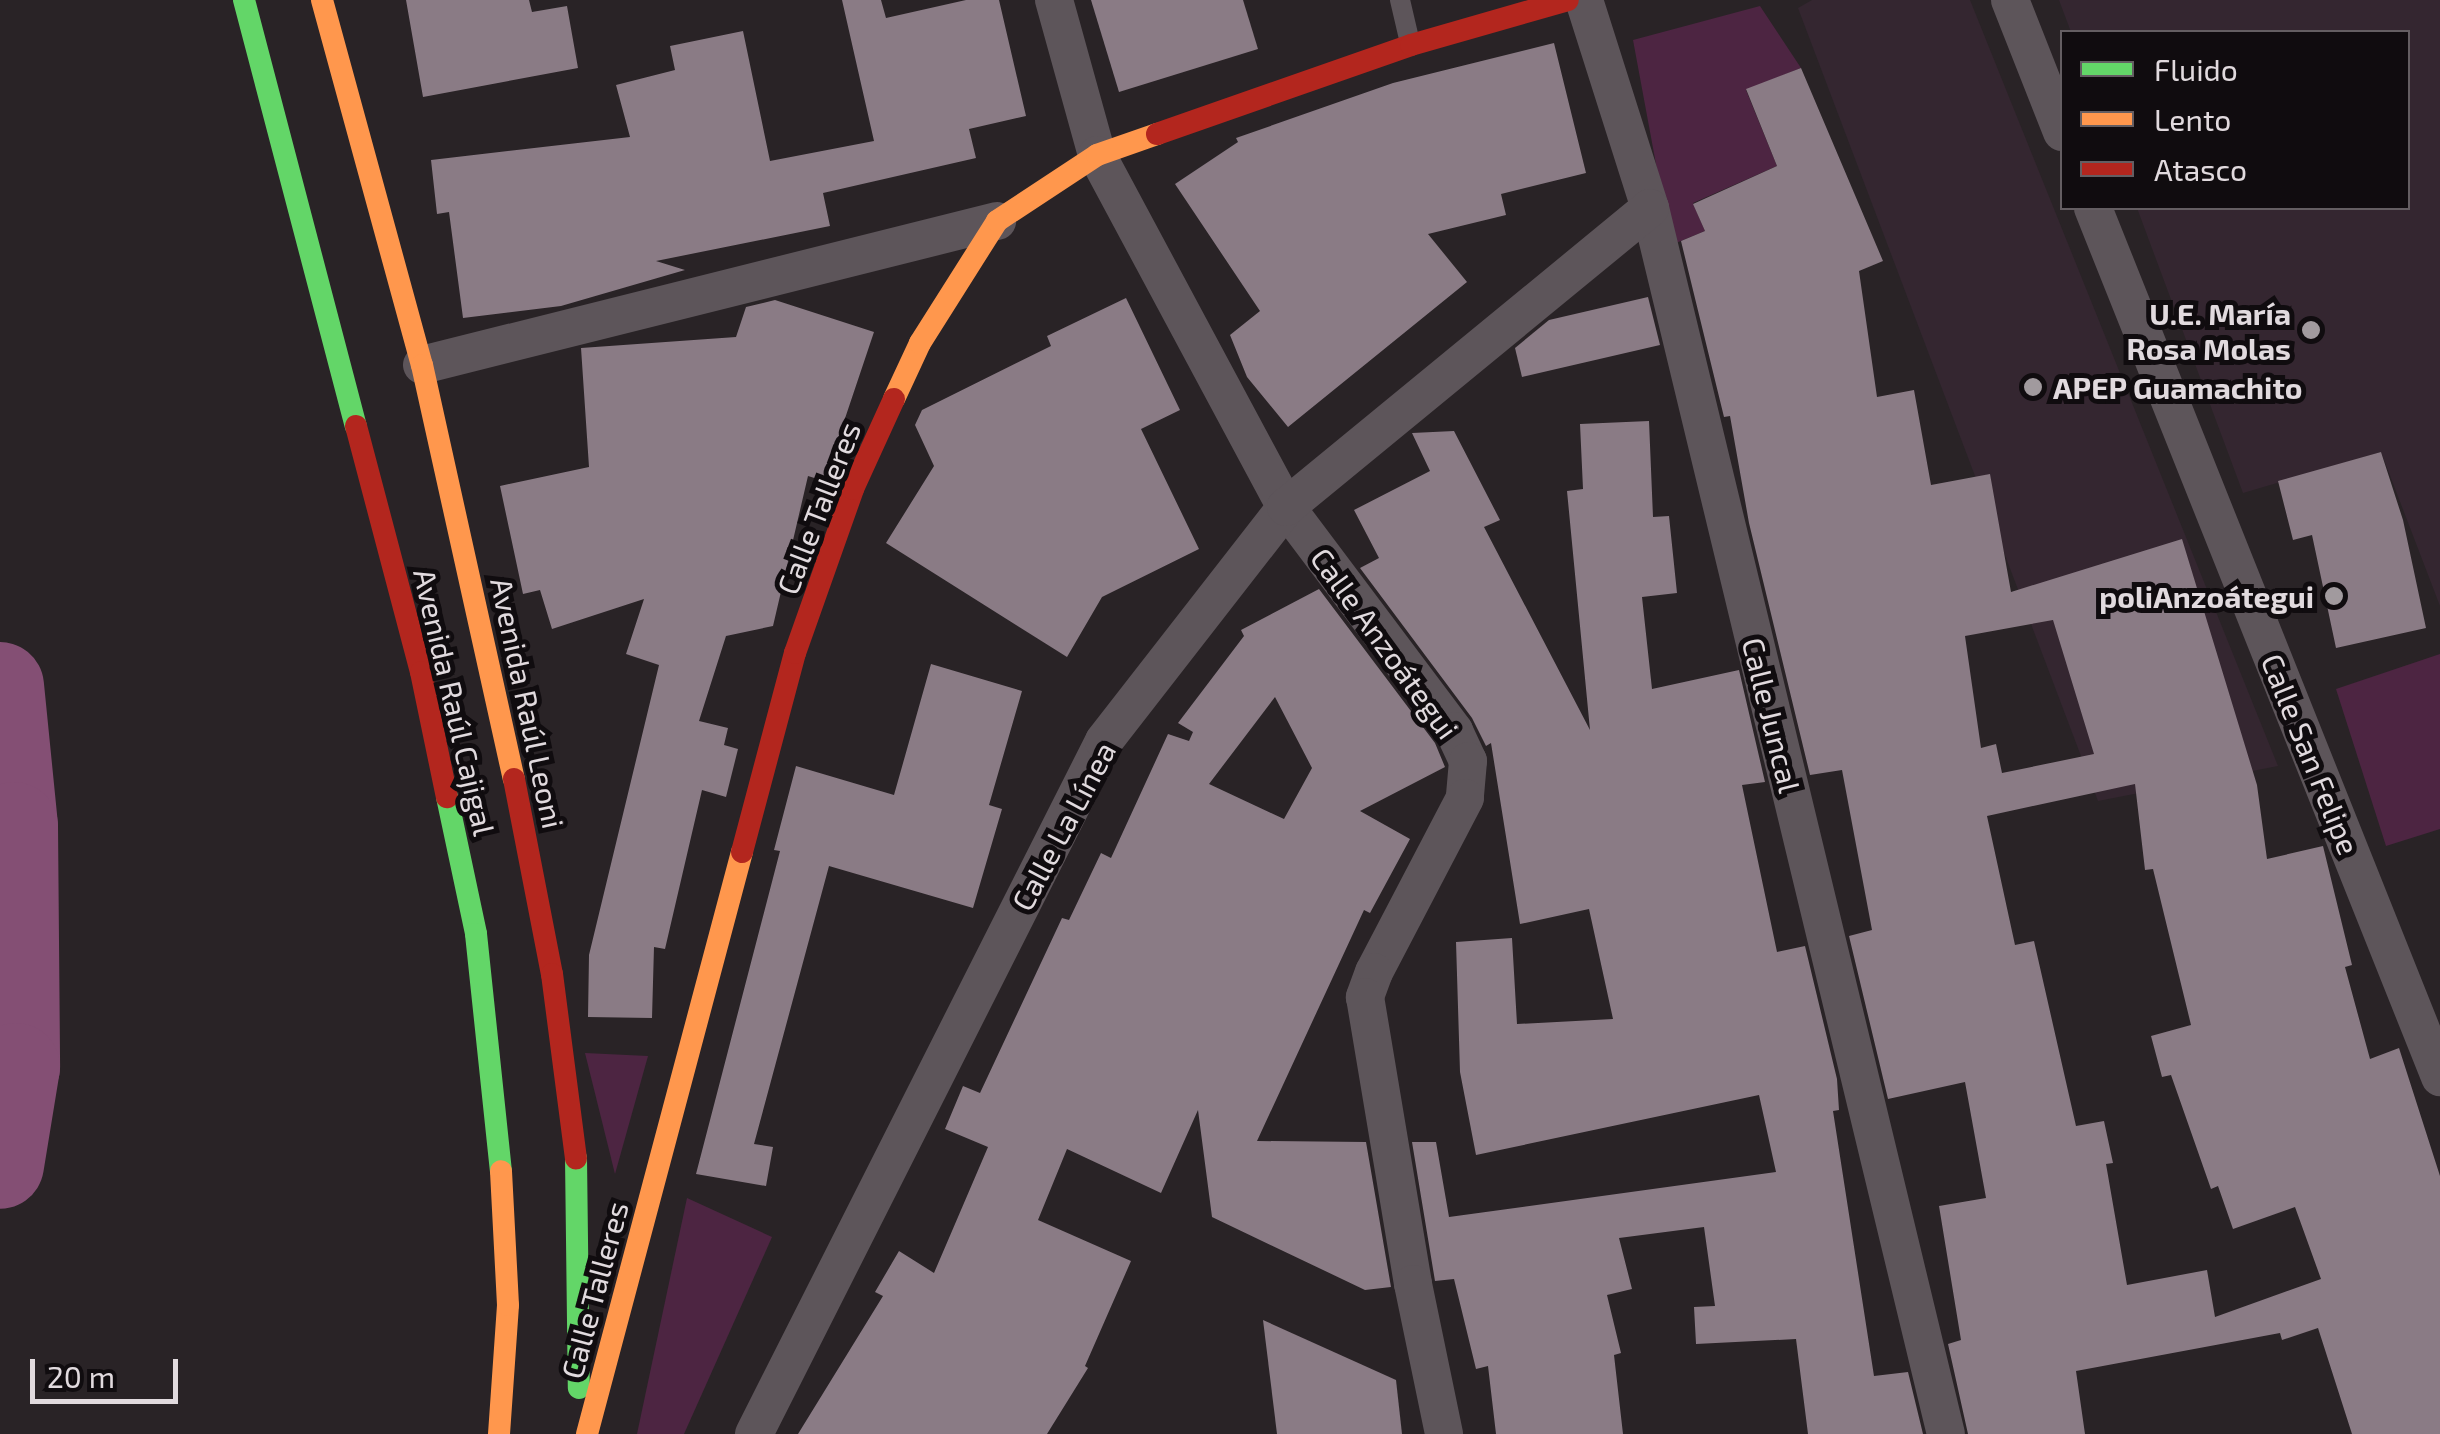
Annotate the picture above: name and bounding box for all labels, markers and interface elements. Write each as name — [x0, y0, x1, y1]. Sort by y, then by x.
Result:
legend — [2060, 30, 2410, 210]
text: Fluido — [2154, 51, 2238, 87]
text: Lento — [2154, 101, 2231, 137]
text: Atasco — [2154, 151, 2247, 187]
place label: U.E. María Rosa Molas — [2127, 295, 2291, 366]
marker: U.E. María Rosa Molas — [2300, 319, 2322, 341]
place label: APEP Guamachito — [2053, 369, 2303, 405]
marker: APEP Guamachito — [2022, 376, 2044, 398]
street label: Calle Talleres — [769, 417, 867, 599]
street label: Calle Anzoátegui — [1303, 540, 1467, 746]
street label: Avenida Raúl Cajigal — [407, 565, 503, 839]
street label: Avenida Raúl Leoni — [484, 574, 572, 832]
place label: poliAnzoátegui — [2099, 578, 2314, 614]
marker: poliAnzoátegui — [2323, 585, 2345, 607]
street label: Calle Juncal — [1735, 634, 1809, 796]
street label: Calle San Felipe — [2254, 648, 2368, 860]
street label: Calle La Línea — [1004, 736, 1122, 916]
street label: Calle Talleres — [553, 1197, 635, 1383]
scale bar — [35, 1339, 182, 1401]
text: 20 m — [47, 1358, 115, 1394]

